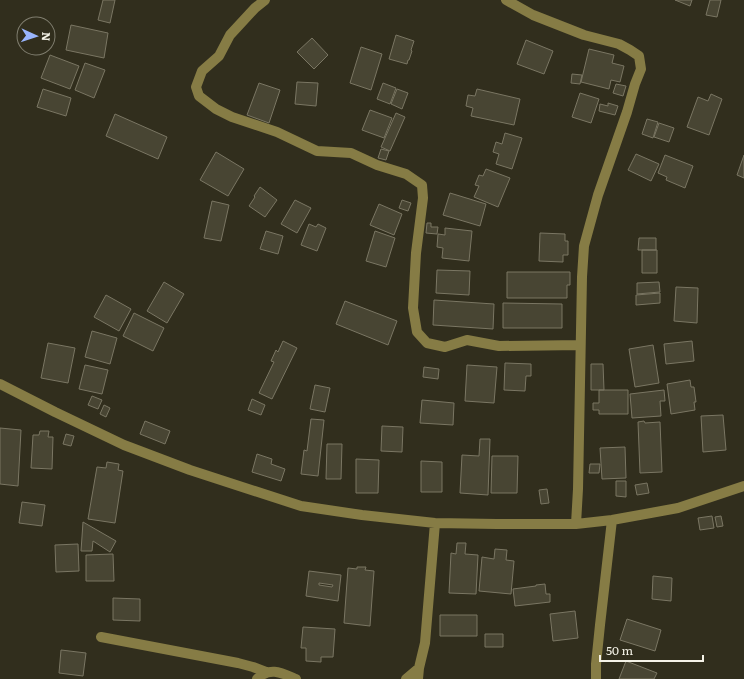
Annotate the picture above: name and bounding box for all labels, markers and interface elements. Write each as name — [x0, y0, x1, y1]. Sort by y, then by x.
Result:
north arrow — [16, 16, 56, 56]
text: N — [39, 32, 55, 42]
scale bar — [600, 637, 703, 663]
text: 50 m — [606, 641, 633, 659]

